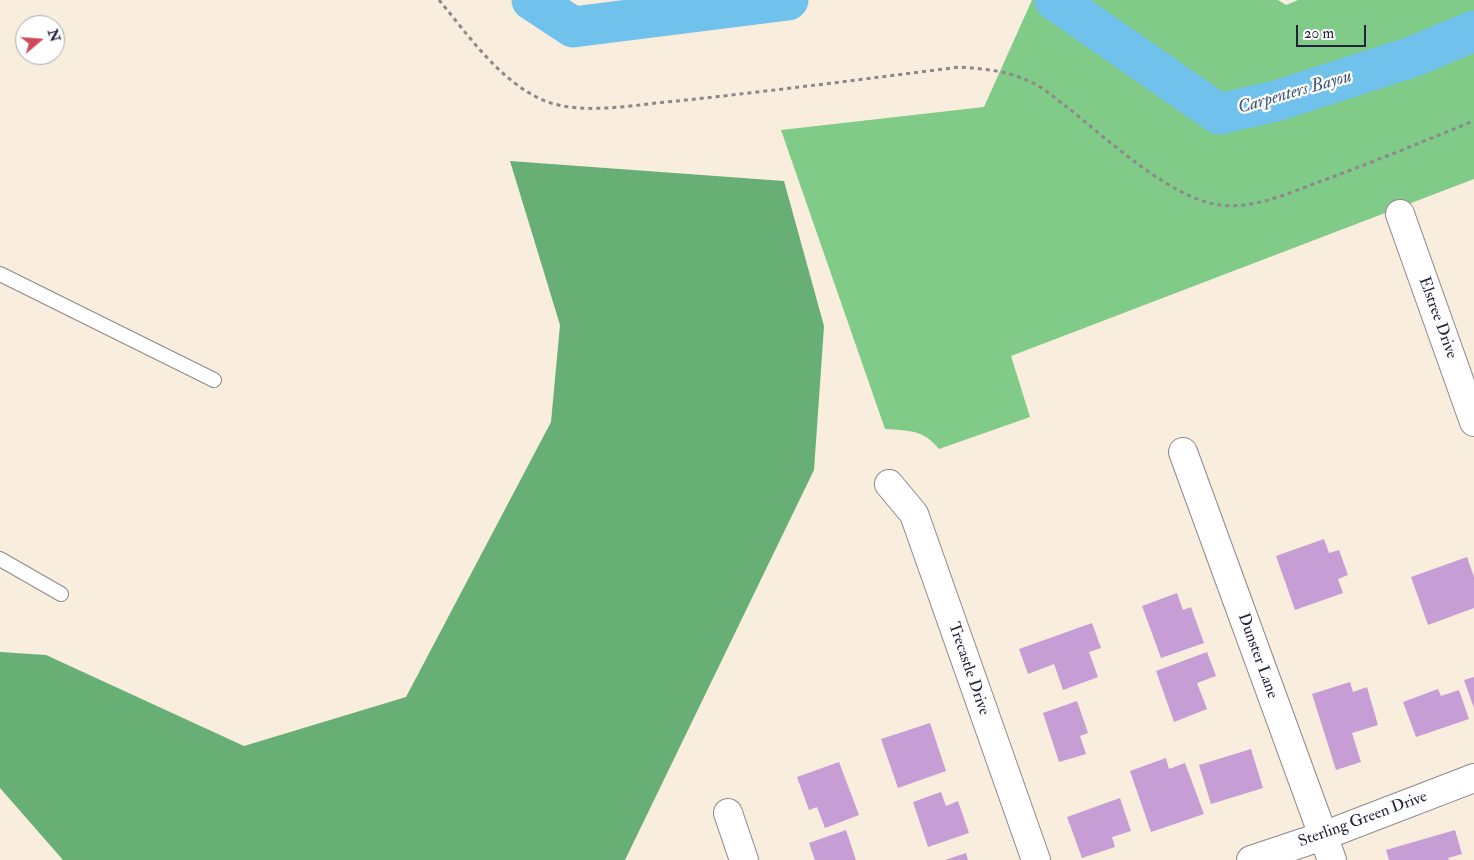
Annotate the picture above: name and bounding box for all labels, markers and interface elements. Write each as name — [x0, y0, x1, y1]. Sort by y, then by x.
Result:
north arrow — [15, 15, 65, 65]
scale bar — [1299, 15, 1369, 47]
text: 20 m — [1304, 24, 1334, 43]
text: N — [44, 27, 64, 44]
water label: Carpenters Bayou — [1236, 66, 1354, 120]
street label: Elstree Drive — [1413, 275, 1461, 361]
street label: Dunster Lane — [1233, 611, 1281, 701]
street label: Trecastle Drive — [943, 620, 993, 718]
street label: Sterling Green Drive — [1296, 788, 1430, 852]

